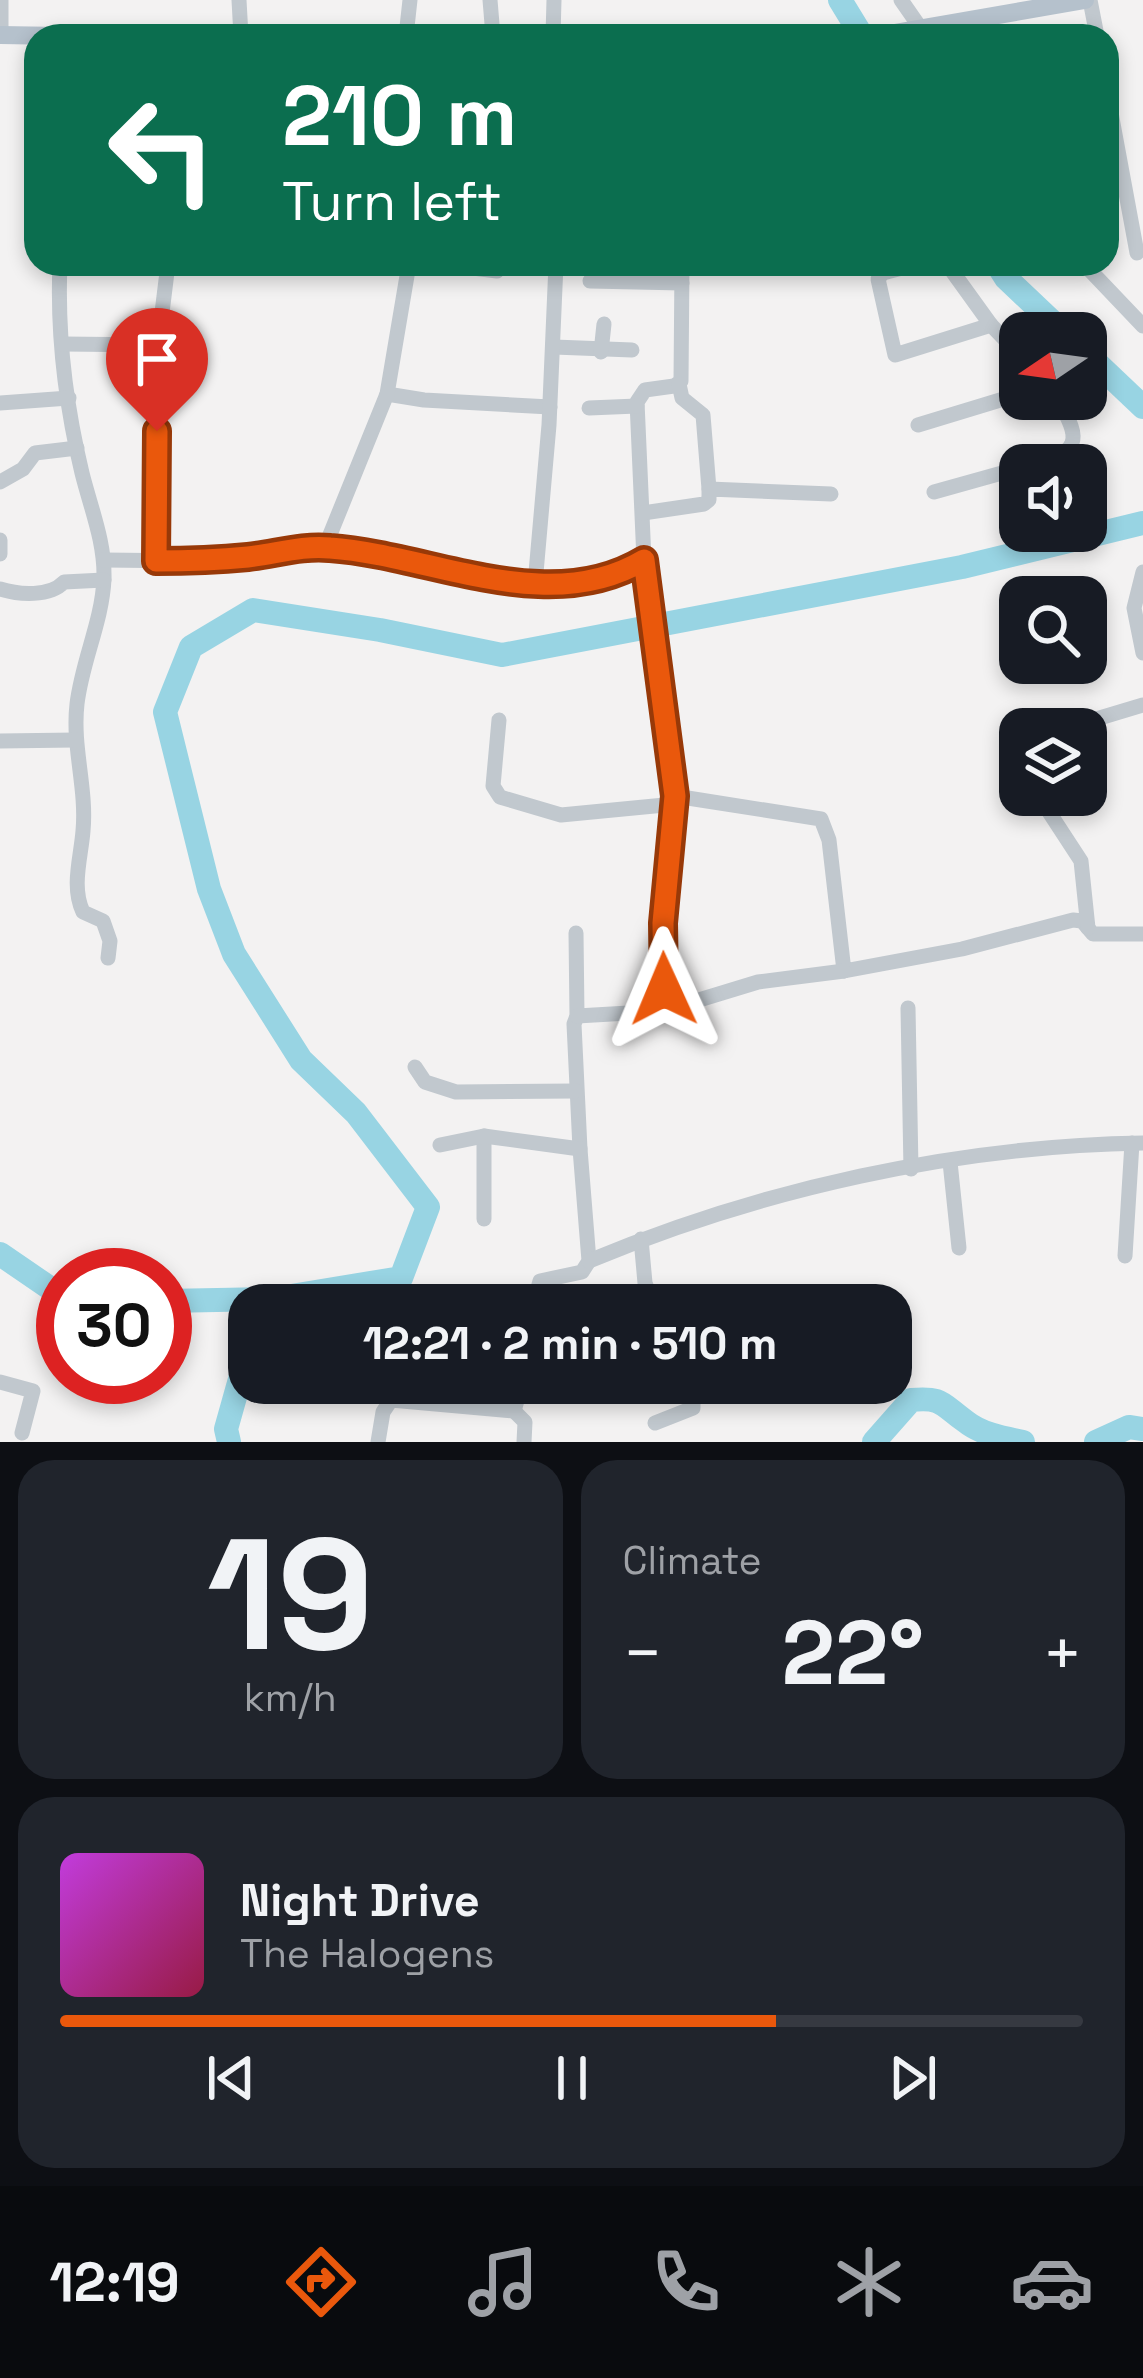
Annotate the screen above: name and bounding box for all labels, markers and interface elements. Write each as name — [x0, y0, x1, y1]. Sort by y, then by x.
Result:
text: 210 m — [282, 62, 517, 170]
icon: left — [84, 72, 240, 228]
text: Turn left — [282, 167, 502, 236]
pin — [106, 308, 208, 431]
north arrow — [999, 312, 1107, 420]
map controls — [999, 312, 1107, 816]
icon: arrive — [124, 326, 190, 392]
button: sound — [999, 444, 1107, 552]
button: search — [999, 576, 1107, 684]
button: layers — [999, 708, 1107, 816]
position arrow — [601, 926, 727, 1052]
speed limit sign: 30 — [36, 1248, 192, 1404]
text: 12:21 · 2 min · 510 m — [363, 1315, 777, 1372]
text: 19 — [207, 1495, 374, 1695]
text: Climate — [623, 1536, 762, 1585]
text: 22° — [782, 1595, 924, 1710]
text: − — [623, 1611, 663, 1695]
text: + — [1042, 1611, 1083, 1695]
text: km/h — [244, 1673, 337, 1722]
text: Night Drive — [240, 1872, 480, 1929]
text: The Halogens — [240, 1929, 494, 1978]
icon: previous — [198, 2045, 264, 2111]
icon: pause — [539, 2045, 605, 2111]
icon: next — [880, 2045, 946, 2111]
icon: directions — [279, 2240, 363, 2324]
icon: music — [461, 2240, 545, 2324]
icon: phone — [644, 2240, 728, 2324]
icon: climate — [827, 2240, 911, 2324]
icon: car — [1010, 2240, 1094, 2324]
text: 12:19 — [49, 2248, 180, 2317]

